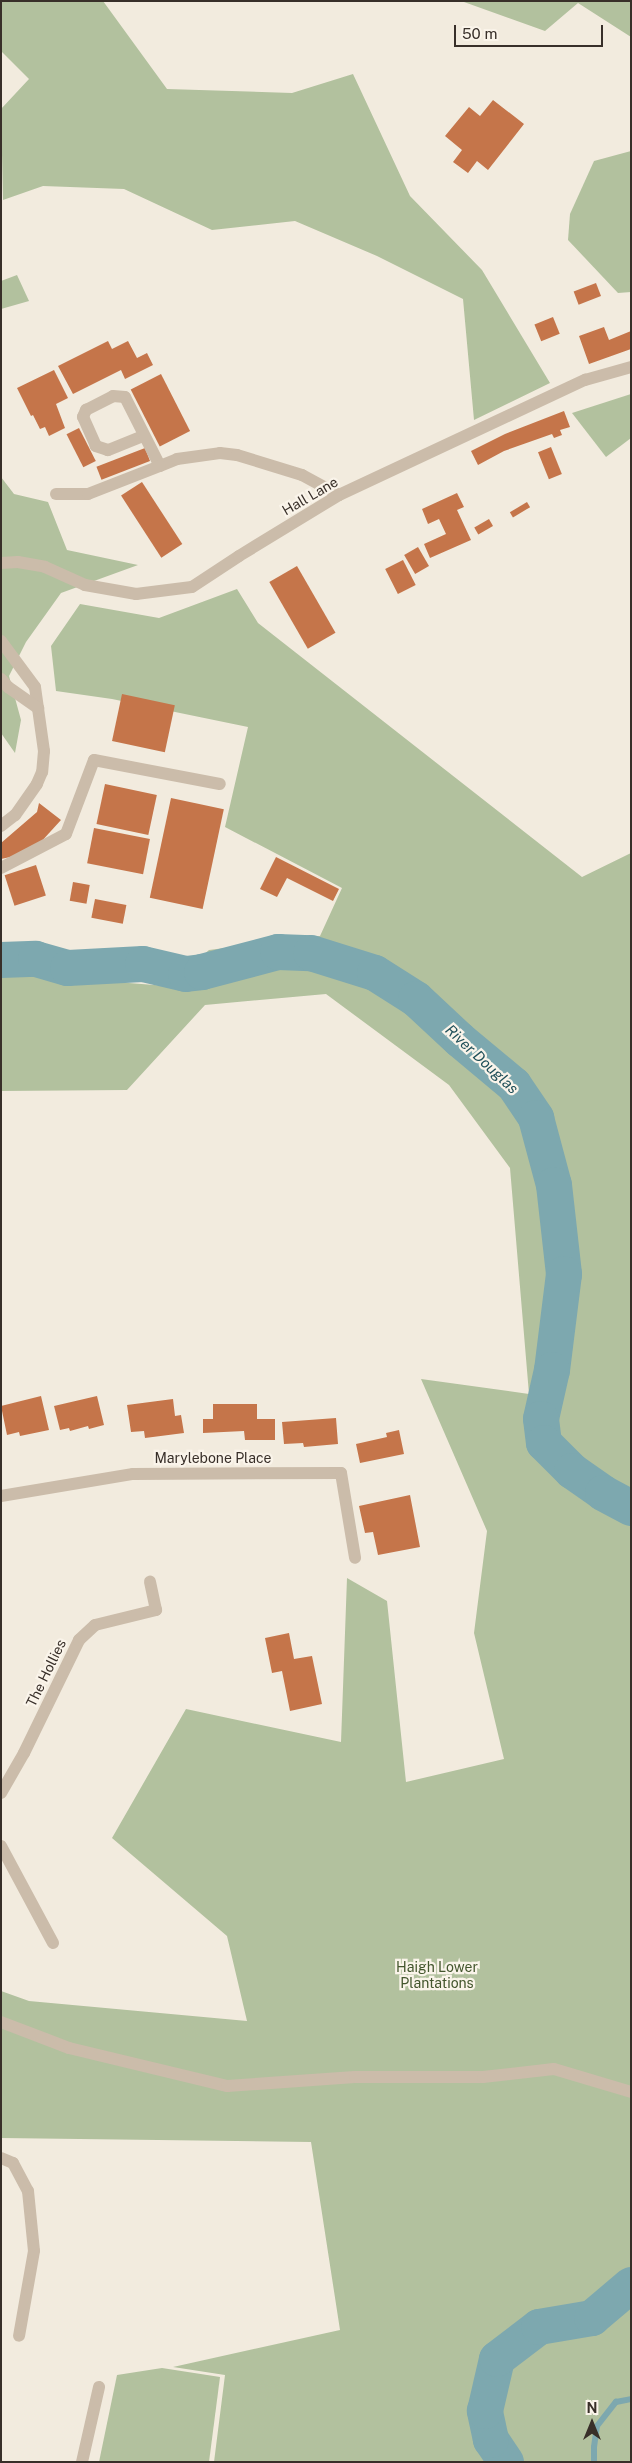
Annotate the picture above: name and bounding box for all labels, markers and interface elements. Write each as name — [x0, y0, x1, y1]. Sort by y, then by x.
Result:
scale bar — [457, 15, 606, 47]
text: 50 m — [462, 25, 497, 42]
street label: Hall Lane — [279, 473, 341, 519]
water label: River Douglas — [442, 1021, 522, 1097]
street label: Marylebone Place — [154, 1450, 272, 1466]
street label: The Hollies — [22, 1637, 70, 1709]
park label: Haigh Lower Plantations — [396, 1959, 478, 1991]
north arrow — [567, 2398, 617, 2448]
text: N — [587, 2400, 597, 2416]

